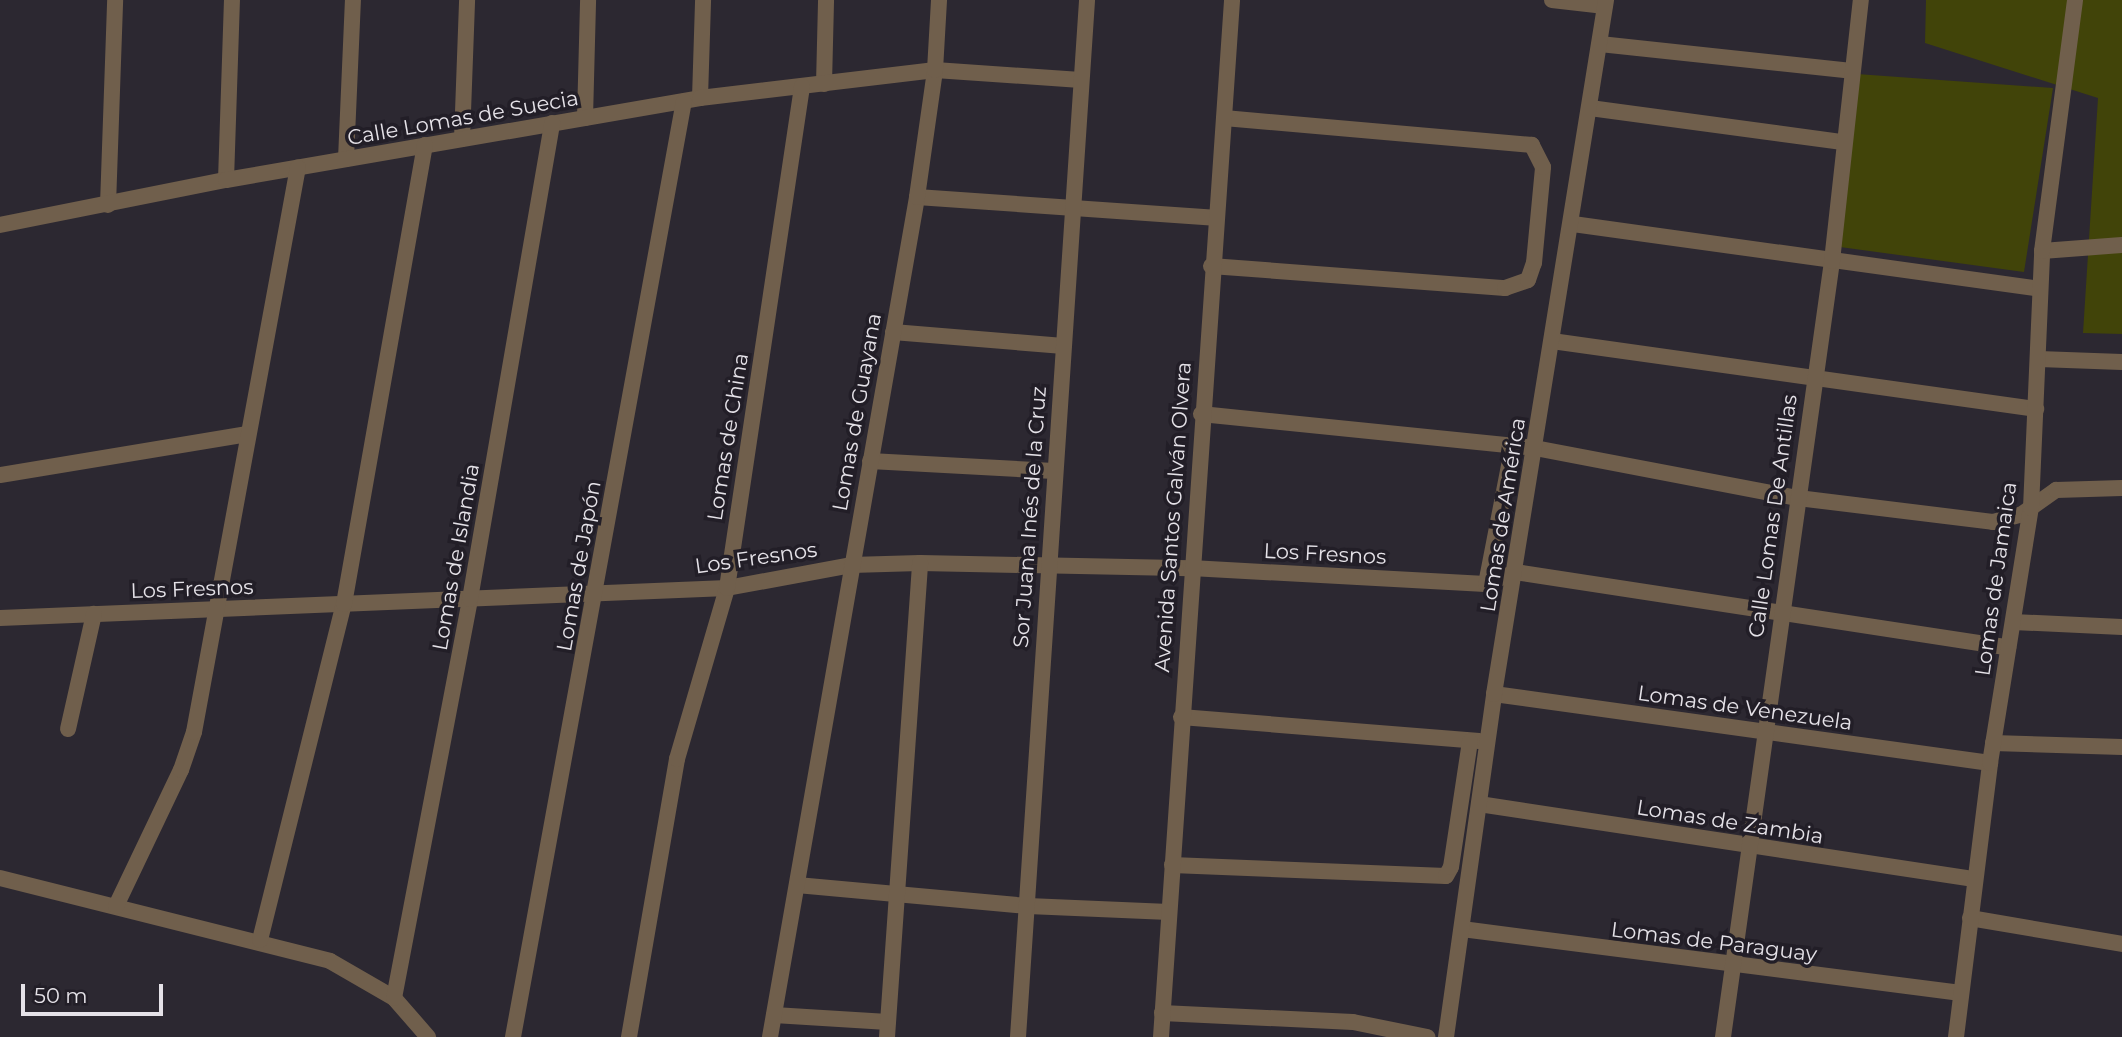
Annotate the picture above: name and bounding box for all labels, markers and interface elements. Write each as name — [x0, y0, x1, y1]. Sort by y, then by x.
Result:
street label: Calle Lomas de Suecia — [345, 85, 581, 151]
street label: Lomas de Guayana — [827, 311, 887, 513]
street label: Lomas de China — [702, 351, 754, 523]
street label: Avenida Santos Galván Olvera — [1150, 361, 1196, 673]
street label: Sor Juana Inés de la Cruz — [1008, 385, 1052, 649]
street label: Calle Lomas De Antillas — [1743, 393, 1803, 639]
street label: Lomas de América — [1475, 416, 1531, 614]
street label: Lomas de Islandia — [427, 462, 485, 652]
street label: Lomas de Japón — [552, 479, 606, 653]
street label: Lomas de Jamaica — [1970, 480, 2022, 678]
street label: Los Fresnos — [693, 537, 819, 579]
street label: Los Fresnos — [1263, 538, 1387, 570]
street label: Los Fresnos — [130, 574, 254, 604]
street label: Lomas de Venezuela — [1636, 680, 1854, 736]
street label: Lomas de Zambia — [1635, 795, 1825, 849]
street label: Lomas de Paraguay — [1610, 917, 1818, 967]
scale bar — [24, 970, 166, 1014]
text: 50 m — [34, 983, 88, 1008]

